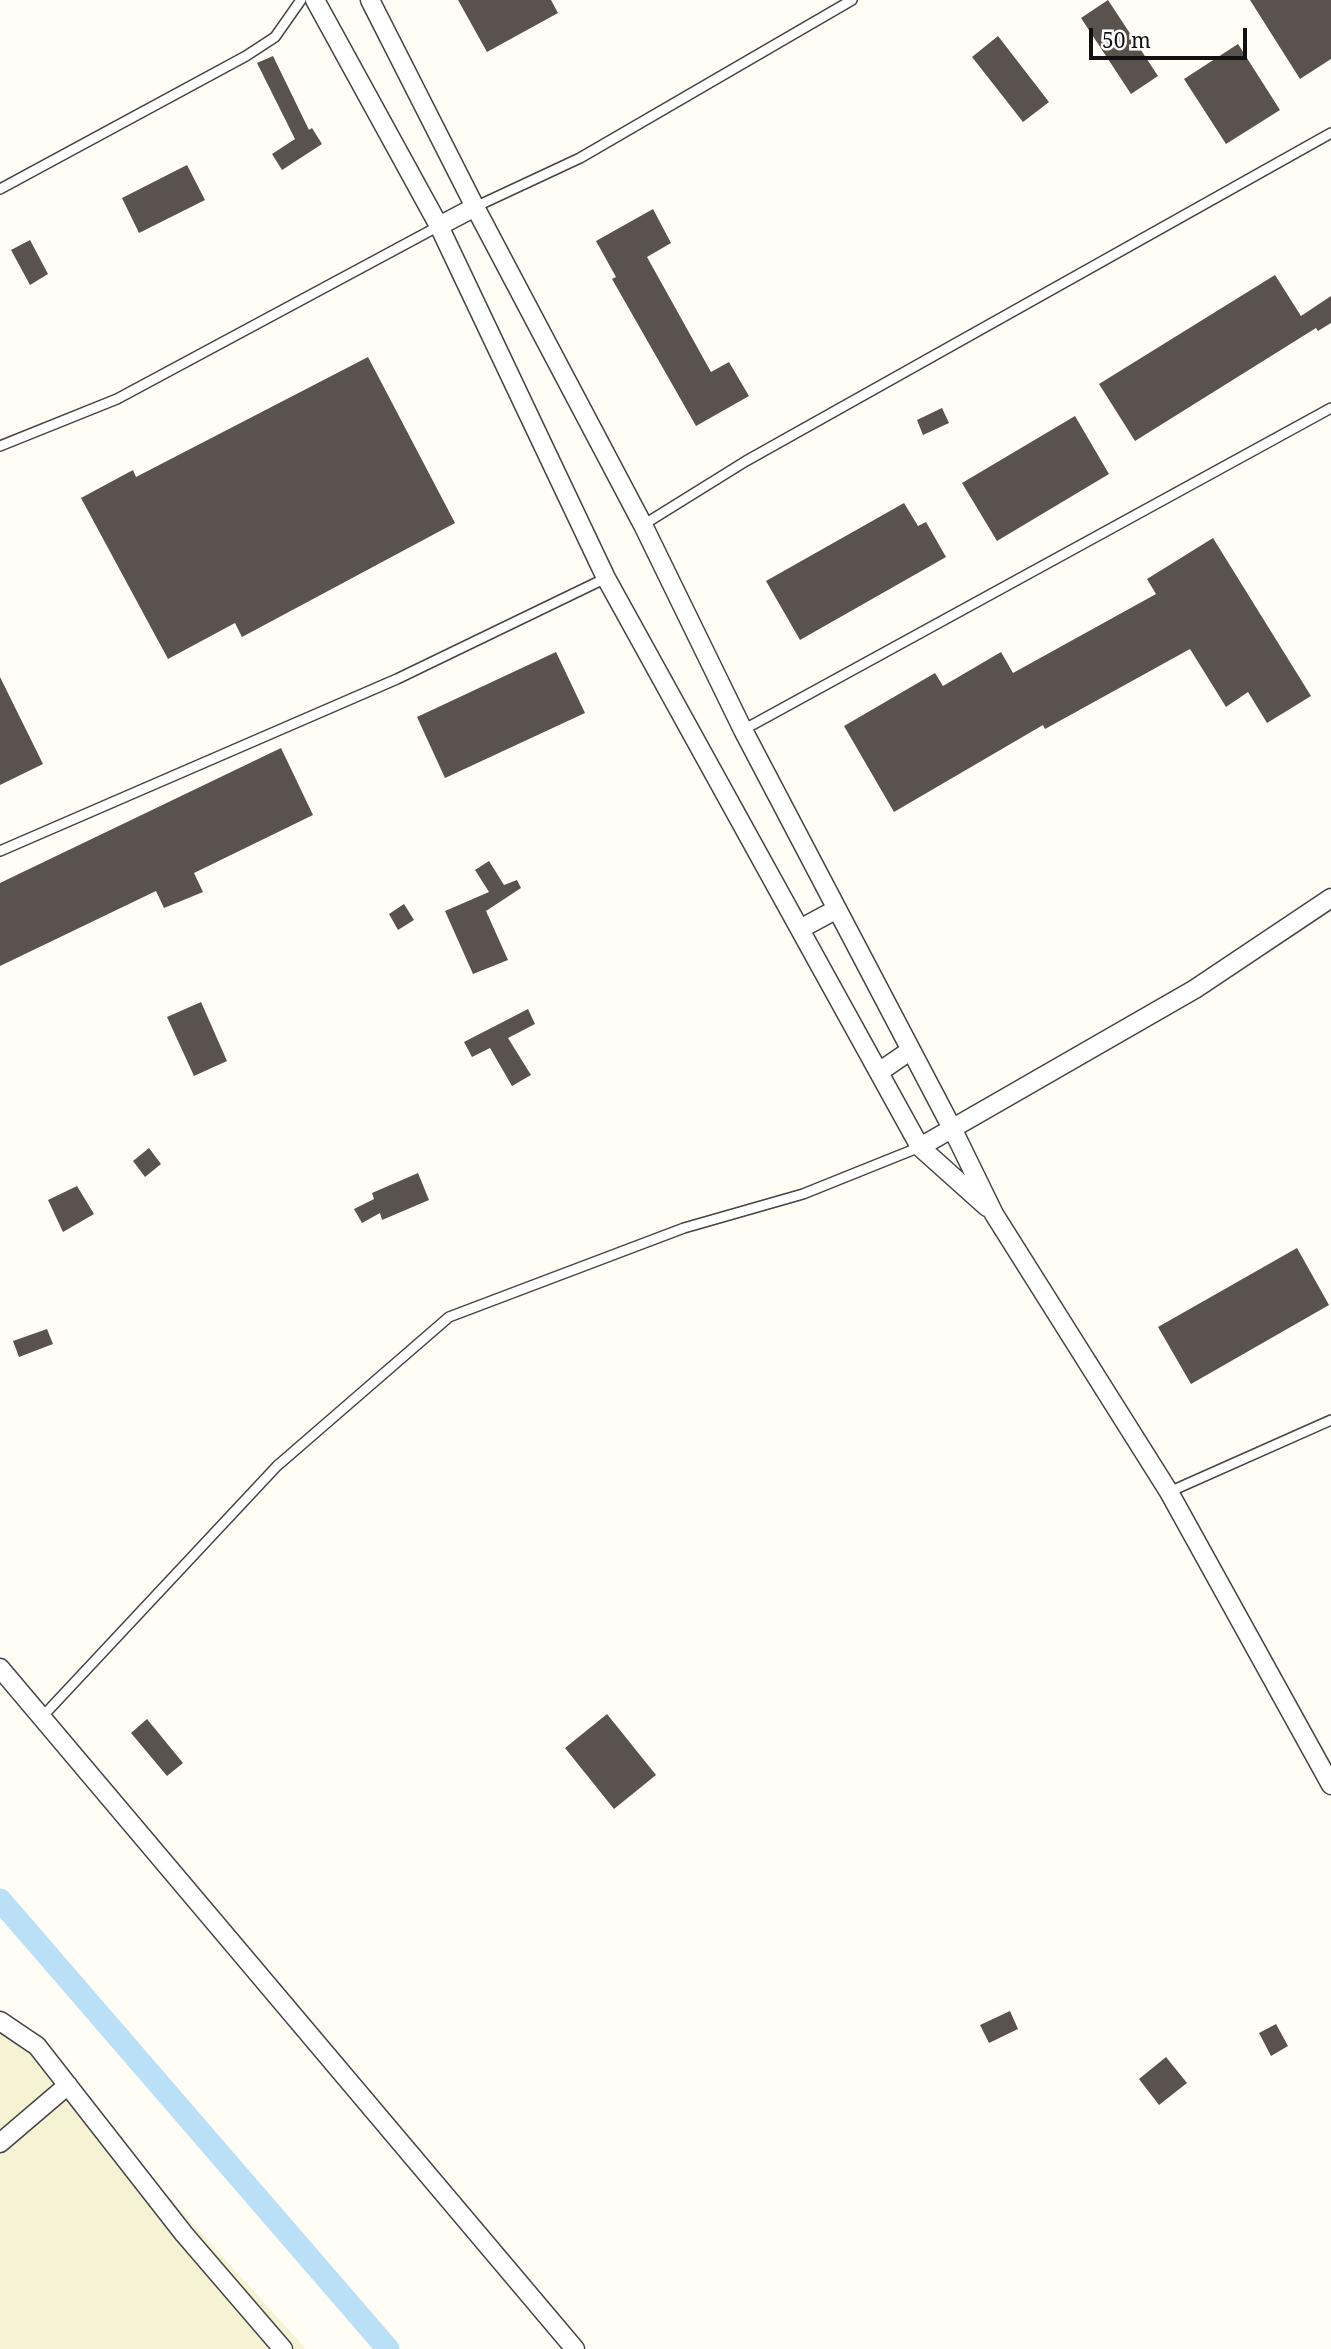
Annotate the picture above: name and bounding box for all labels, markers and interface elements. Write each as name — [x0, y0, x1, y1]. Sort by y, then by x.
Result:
scale bar — [1093, 14, 1250, 58]
text: 50 m — [1102, 26, 1151, 54]

